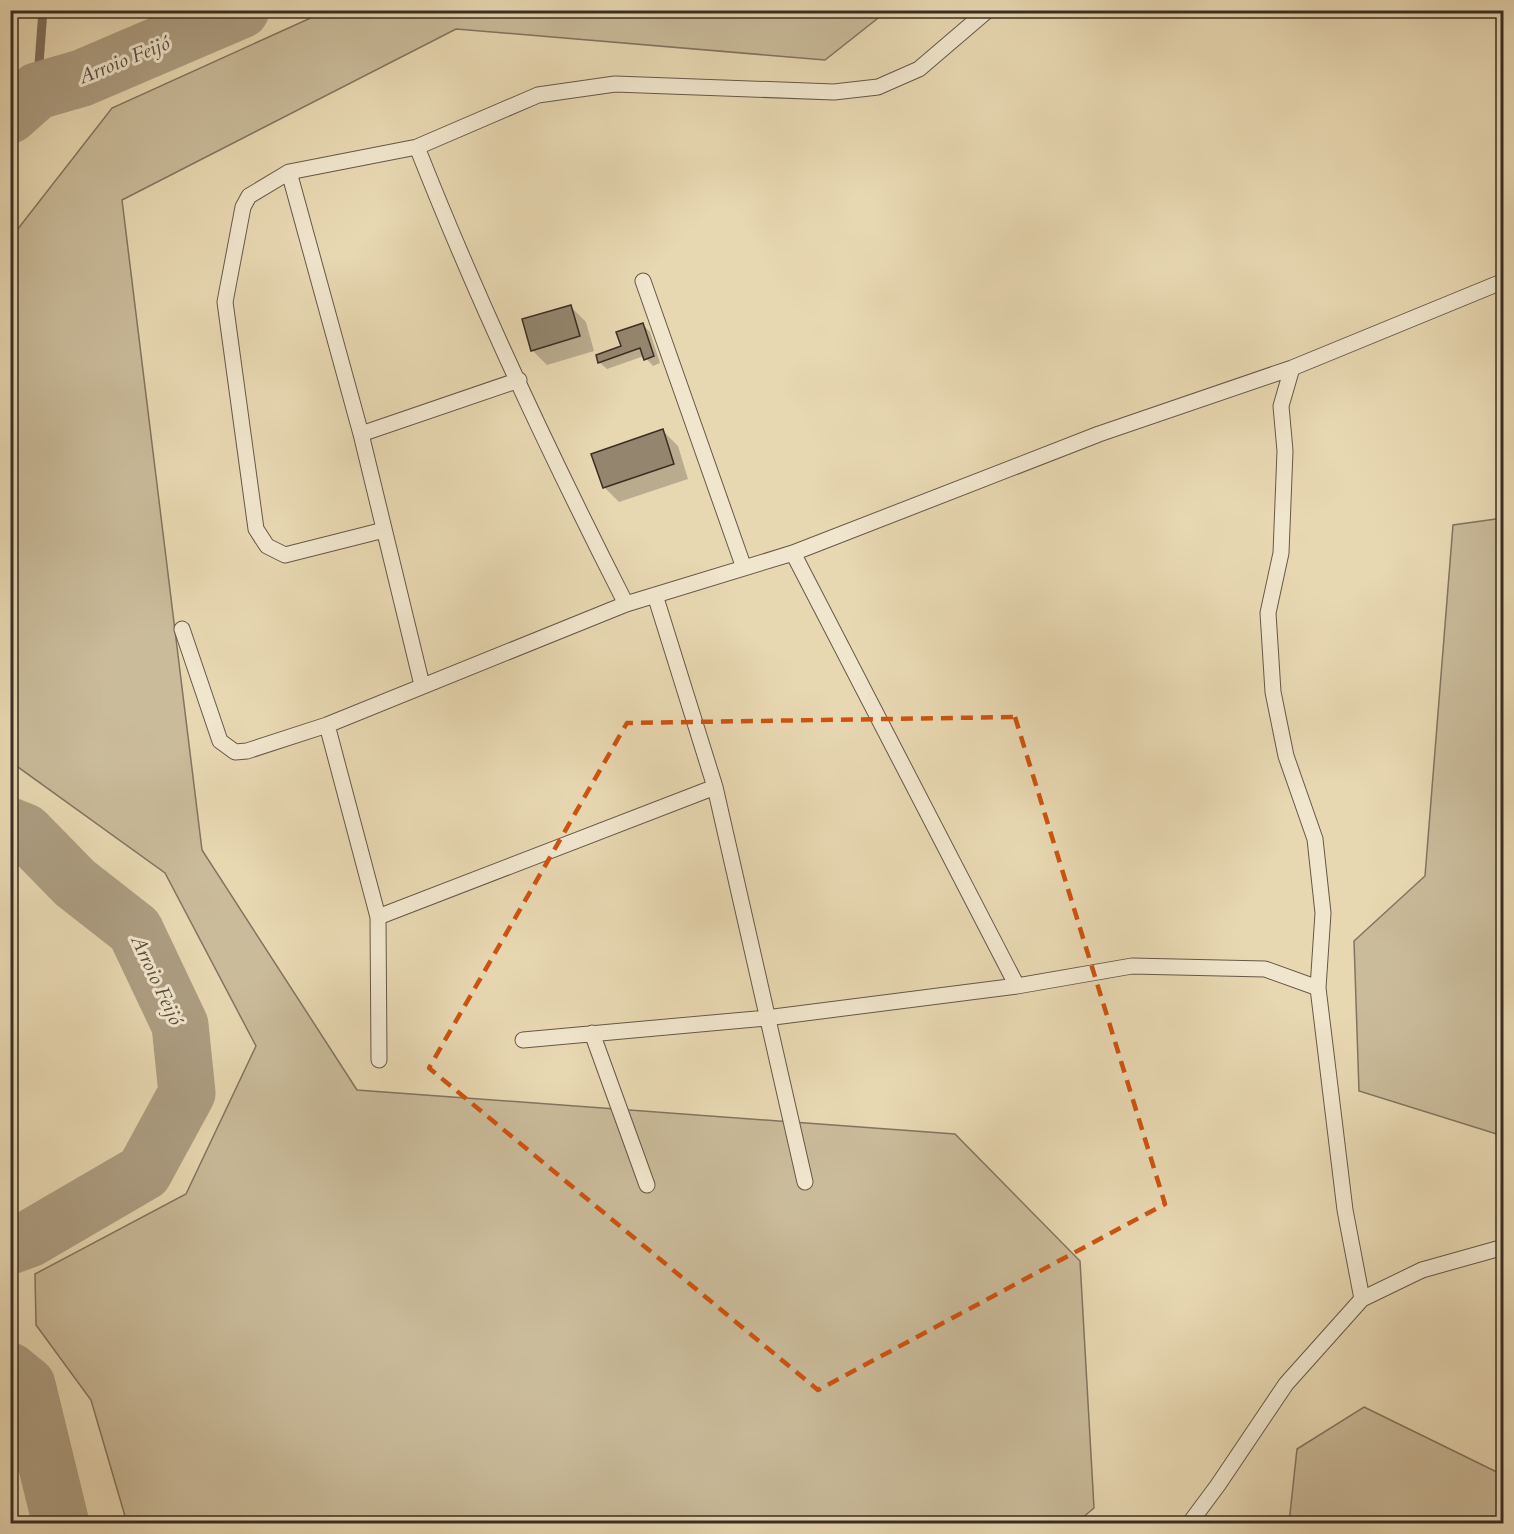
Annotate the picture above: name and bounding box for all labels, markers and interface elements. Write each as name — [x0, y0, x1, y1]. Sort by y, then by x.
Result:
water label: Arroio Feijó — [73, 29, 174, 91]
water label: Arroio Feijó — [124, 930, 190, 1030]

